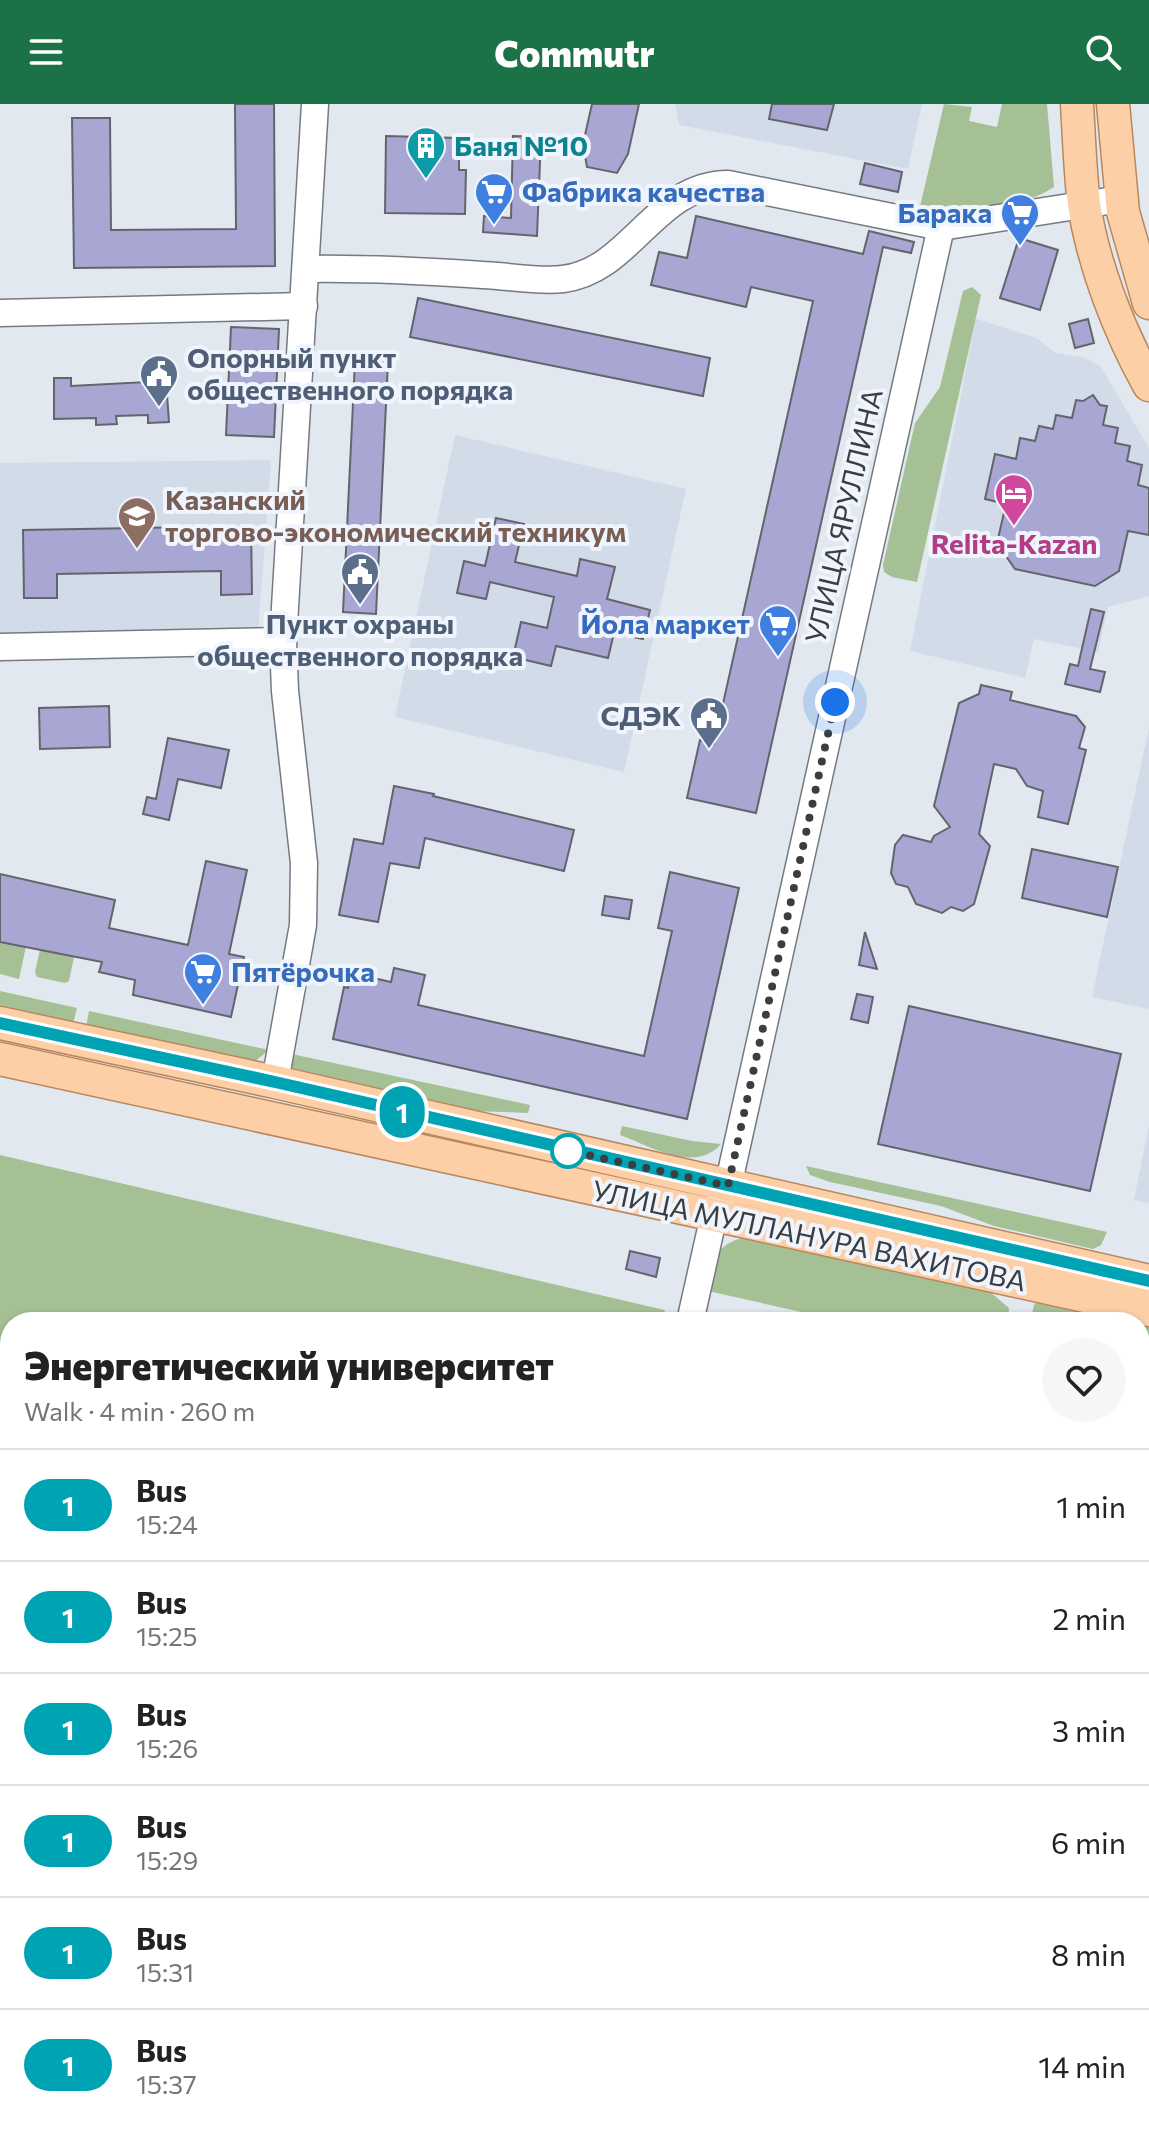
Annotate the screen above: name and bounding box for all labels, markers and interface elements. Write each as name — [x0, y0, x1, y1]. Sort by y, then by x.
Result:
icon: menu — [24, 30, 68, 74]
text: Commutr — [494, 30, 655, 74]
icon: search — [1081, 30, 1125, 74]
building icon: Баня №10 — [405, 125, 447, 180]
place label: Баня №10 — [454, 128, 588, 162]
supermarket icon: Фабрика качества — [473, 171, 515, 226]
place label: Фабрика качества — [522, 174, 765, 208]
supermarket icon: Барака — [999, 192, 1041, 247]
place label: Барака — [898, 195, 992, 229]
place label: Опорный пункт общественного порядка — [187, 340, 513, 406]
public building icon: Опорный пункт общественного порядка — [138, 353, 180, 408]
street label: УЛИЦА ЯРУЛЛИНА — [797, 385, 889, 646]
hotel icon: Relita-Kazan — [993, 472, 1035, 527]
place label: Казанский торгово-экономический техникум — [165, 482, 626, 548]
school or university icon: Казанский торгово-экономический техникум — [116, 495, 158, 550]
place label: Relita-Kazan — [931, 526, 1097, 560]
public building icon: Пункт охраны общественного порядка — [339, 551, 381, 606]
supermarket icon: Йола маркет — [757, 603, 799, 658]
place label: Пункт охраны общественного порядка — [197, 606, 523, 672]
place label: Йола маркет — [580, 606, 750, 640]
your location — [815, 682, 855, 722]
public building icon: СДЭК — [688, 695, 730, 750]
place label: СДЭК — [600, 698, 681, 732]
supermarket icon: Пятёрочка — [182, 951, 224, 1006]
place label: Пятёрочка — [231, 954, 375, 988]
line badge: 1 — [376, 1086, 428, 1138]
text: 1 — [396, 1095, 408, 1129]
unlabelled marker — [551, 1134, 585, 1168]
street label: УЛИЦА МУЛЛАНУРА ВАХИТОВА — [589, 1172, 1029, 1298]
button: heart — [1042, 1338, 1126, 1422]
text: Энергетический университет — [24, 1341, 554, 1388]
text: Walk · 4 min · 260 m — [24, 1395, 255, 1426]
text: Bus — [136, 1471, 187, 1508]
text: 1 min — [1056, 1487, 1126, 1524]
text: 1 — [62, 1488, 74, 1522]
text: 15:24 — [136, 1508, 198, 1539]
text: Bus — [136, 1583, 187, 1620]
text: 2 min — [1053, 1599, 1126, 1636]
text: 1 — [62, 1600, 74, 1634]
text: 15:25 — [136, 1620, 198, 1651]
text: Bus — [136, 1695, 187, 1732]
text: 3 min — [1052, 1711, 1126, 1748]
text: 1 — [62, 1712, 74, 1746]
text: 15:26 — [136, 1732, 198, 1763]
text: Bus — [136, 1807, 187, 1844]
text: 6 min — [1051, 1823, 1126, 1860]
text: 1 — [62, 1824, 74, 1858]
text: 15:29 — [136, 1844, 198, 1875]
text: Bus — [136, 1919, 187, 1956]
text: 8 min — [1051, 1935, 1126, 1972]
text: 1 — [62, 1936, 74, 1970]
text: 15:31 — [136, 1956, 194, 1987]
text: Bus — [136, 2031, 187, 2068]
text: 14 min — [1038, 2047, 1126, 2084]
text: 1 — [62, 2048, 74, 2082]
text: 15:37 — [136, 2068, 197, 2099]

